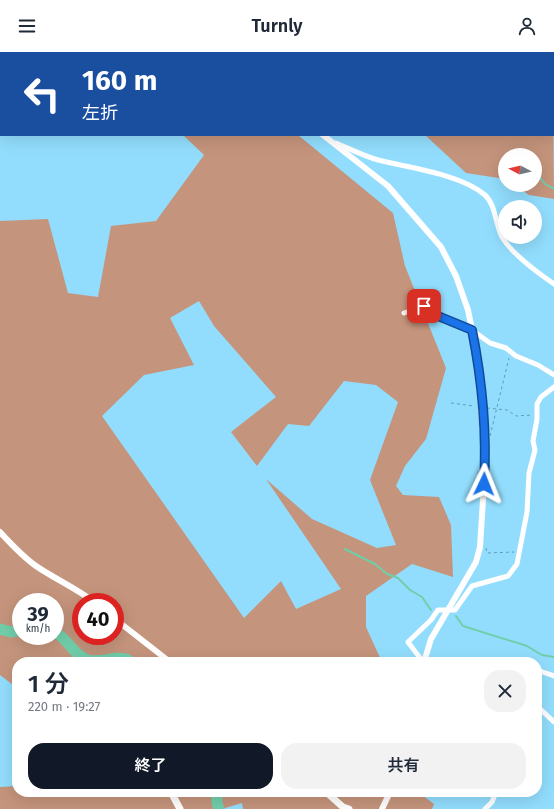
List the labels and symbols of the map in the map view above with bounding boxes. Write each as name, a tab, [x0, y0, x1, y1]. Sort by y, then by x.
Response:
north arrow	[498, 148, 542, 192]
pin	[407, 289, 441, 323]
position arrow	[463, 463, 505, 505]
speed limit sign: 40	[72, 593, 124, 645]

